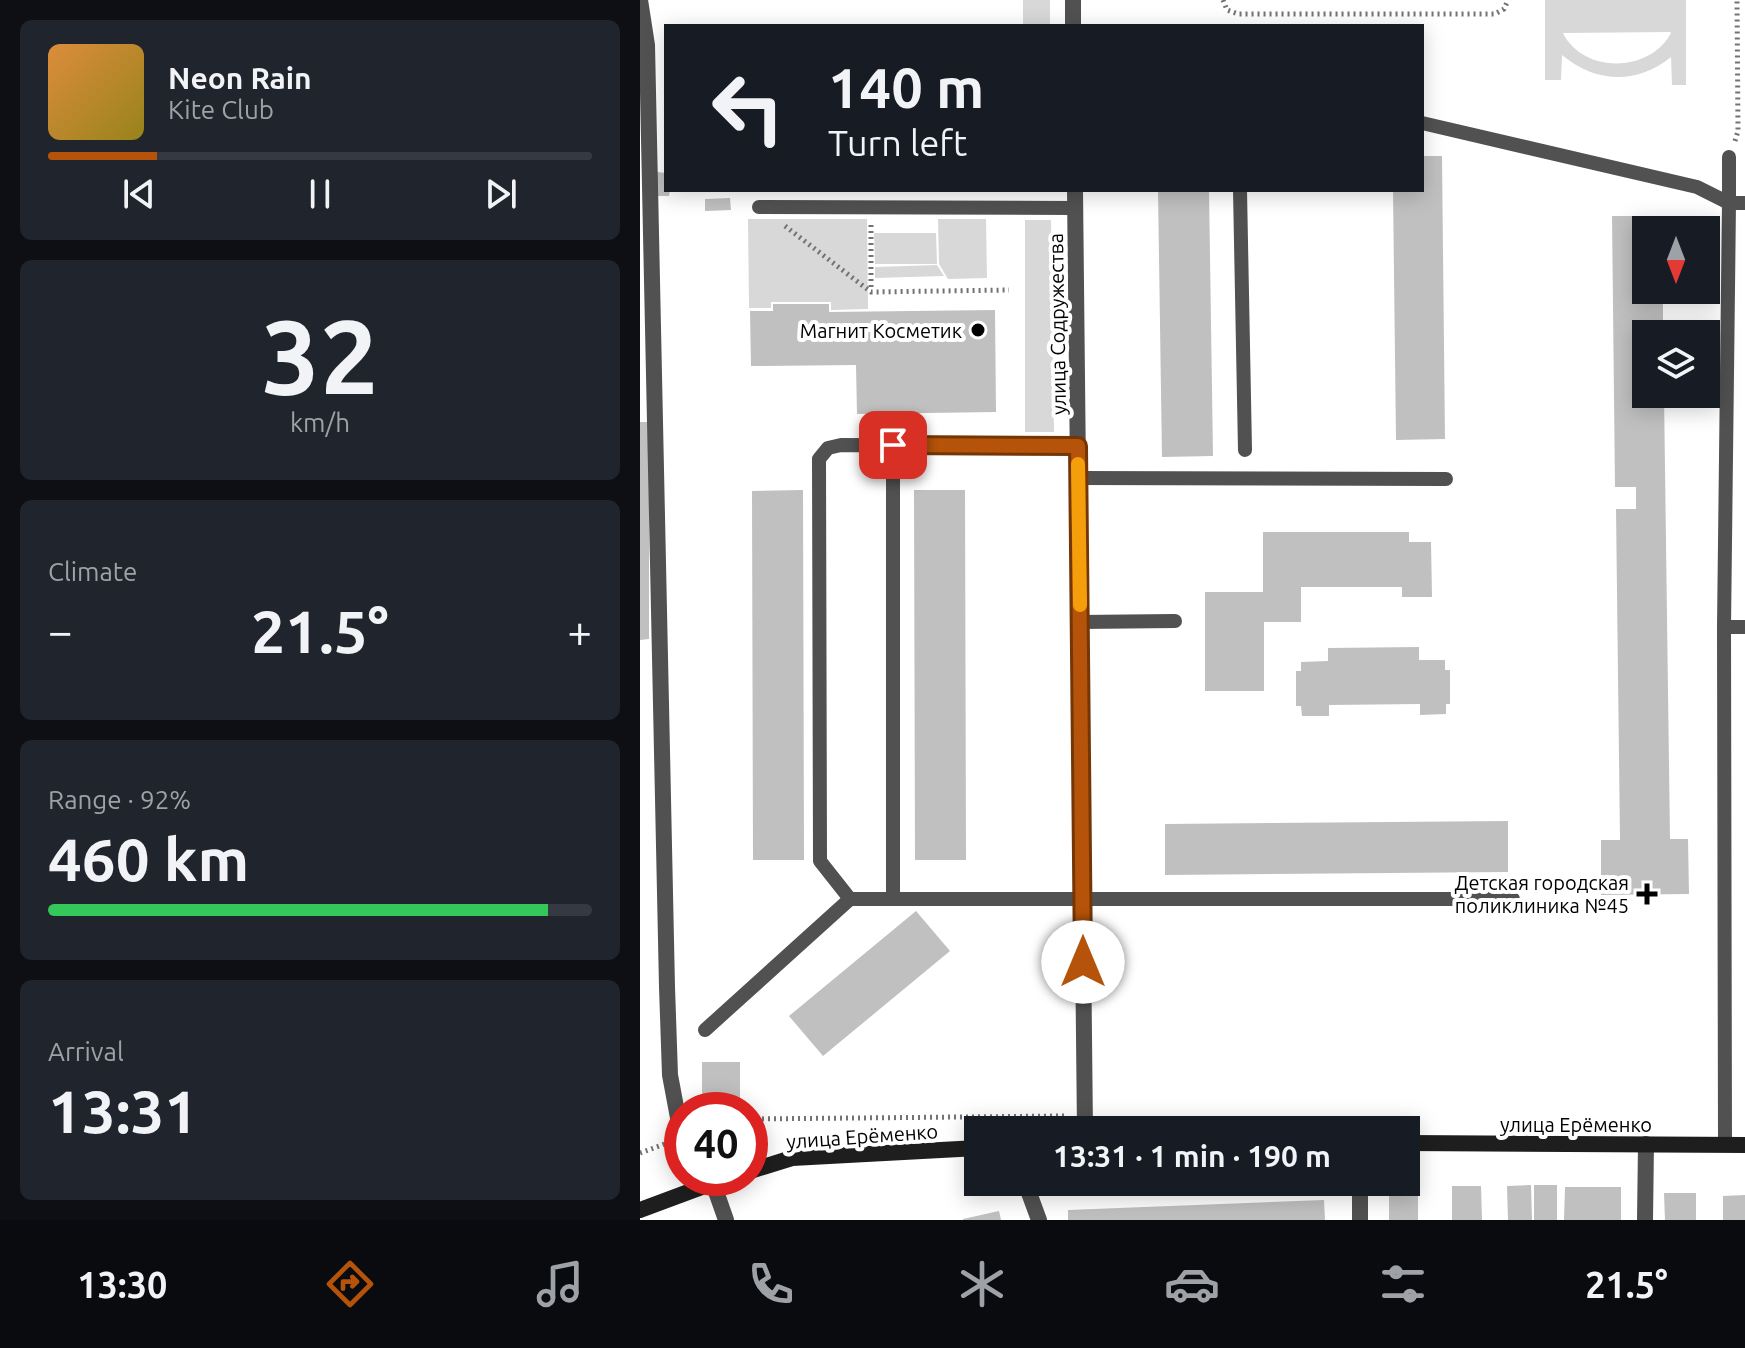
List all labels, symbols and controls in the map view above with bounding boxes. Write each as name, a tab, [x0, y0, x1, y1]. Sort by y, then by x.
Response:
icon: left	[696, 56, 800, 160]
text: 140 m	[828, 56, 984, 119]
text: Neon Rain	[168, 61, 312, 95]
text: Kite Club	[168, 95, 274, 124]
text: Turn left	[828, 122, 967, 163]
icon: previous	[117, 172, 161, 216]
icon: pause	[298, 172, 342, 216]
icon: next	[479, 172, 523, 216]
north arrow	[1632, 216, 1720, 304]
map controls	[1632, 216, 1720, 408]
street label: улица Содружества	[1044, 233, 1070, 415]
text: 32	[261, 297, 379, 414]
place label: Магнит Косметик	[800, 319, 962, 342]
button: layers	[1632, 320, 1720, 408]
marker: Магнит Косметик	[969, 321, 987, 339]
text: km/h	[290, 408, 350, 437]
pin	[859, 411, 927, 479]
icon: arrive	[871, 423, 915, 467]
text: Climate	[48, 557, 137, 586]
text: 21.5°	[251, 597, 389, 664]
text: −	[48, 606, 73, 655]
text: +	[567, 606, 592, 655]
text: Range · 92%	[48, 785, 191, 814]
text: 460 km	[48, 825, 249, 892]
place label: Детская городская поликлиника №45	[1454, 871, 1629, 917]
marker: Детская городская поликлиника №45	[1636, 883, 1658, 905]
position arrow	[1041, 920, 1125, 1004]
text: Arrival	[48, 1037, 124, 1066]
text: 13:31	[48, 1077, 198, 1144]
speed limit sign: 40	[664, 1092, 768, 1196]
street label: улица Ерёменко	[1500, 1113, 1652, 1136]
street label: улица Ерёменко	[785, 1119, 939, 1153]
text: 13:31 · 1 min · 190 m	[1053, 1139, 1331, 1173]
icon: directions	[322, 1256, 378, 1312]
icon: music	[532, 1256, 588, 1312]
icon: phone	[743, 1256, 799, 1312]
icon: climate	[954, 1256, 1010, 1312]
icon: car	[1164, 1256, 1220, 1312]
icon: filters	[1375, 1256, 1431, 1312]
text: 13:30	[77, 1264, 167, 1305]
text: 21.5°	[1585, 1264, 1668, 1305]

